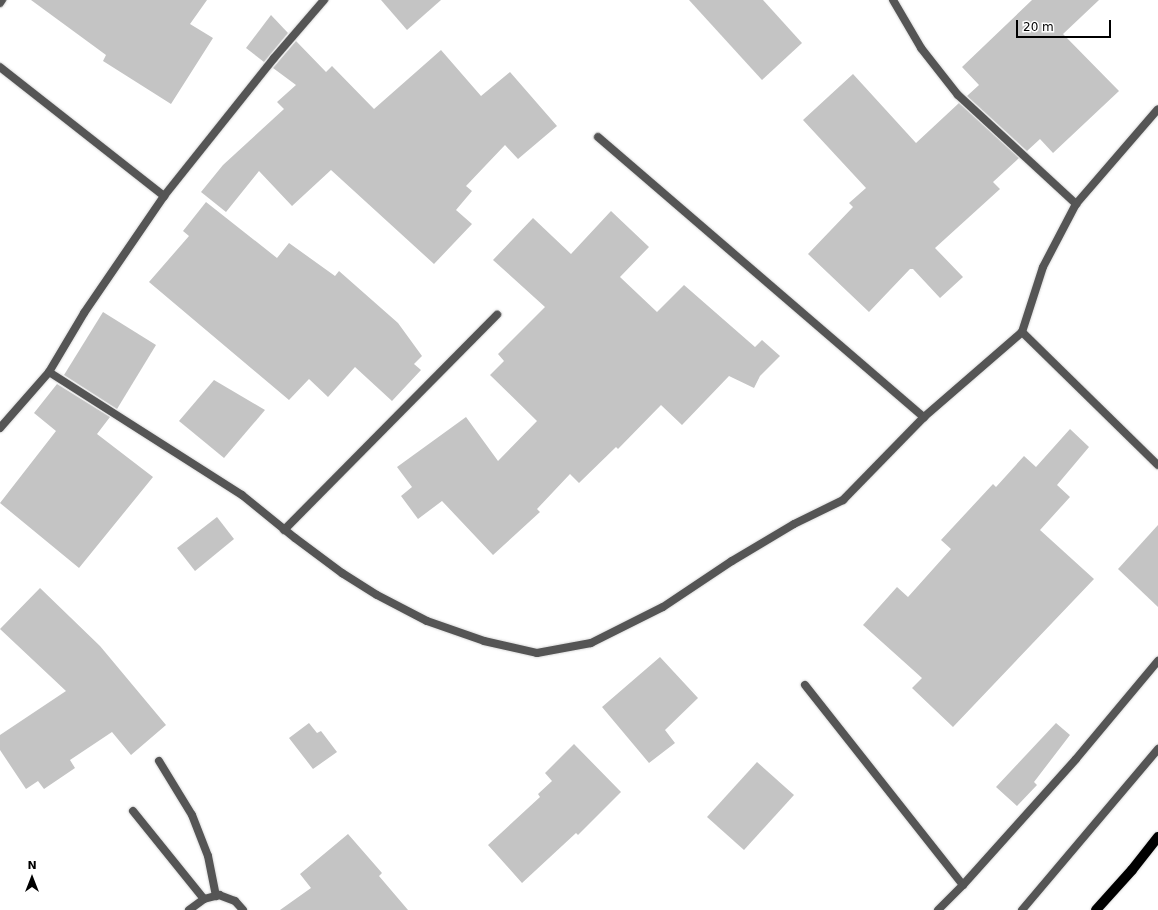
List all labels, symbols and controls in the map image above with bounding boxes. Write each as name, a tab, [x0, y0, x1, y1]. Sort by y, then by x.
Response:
scale bar	[1018, 12, 1113, 38]
text: 20 m	[1023, 20, 1054, 34]
north arrow	[12, 858, 52, 898]
text: N	[27, 859, 37, 872]

